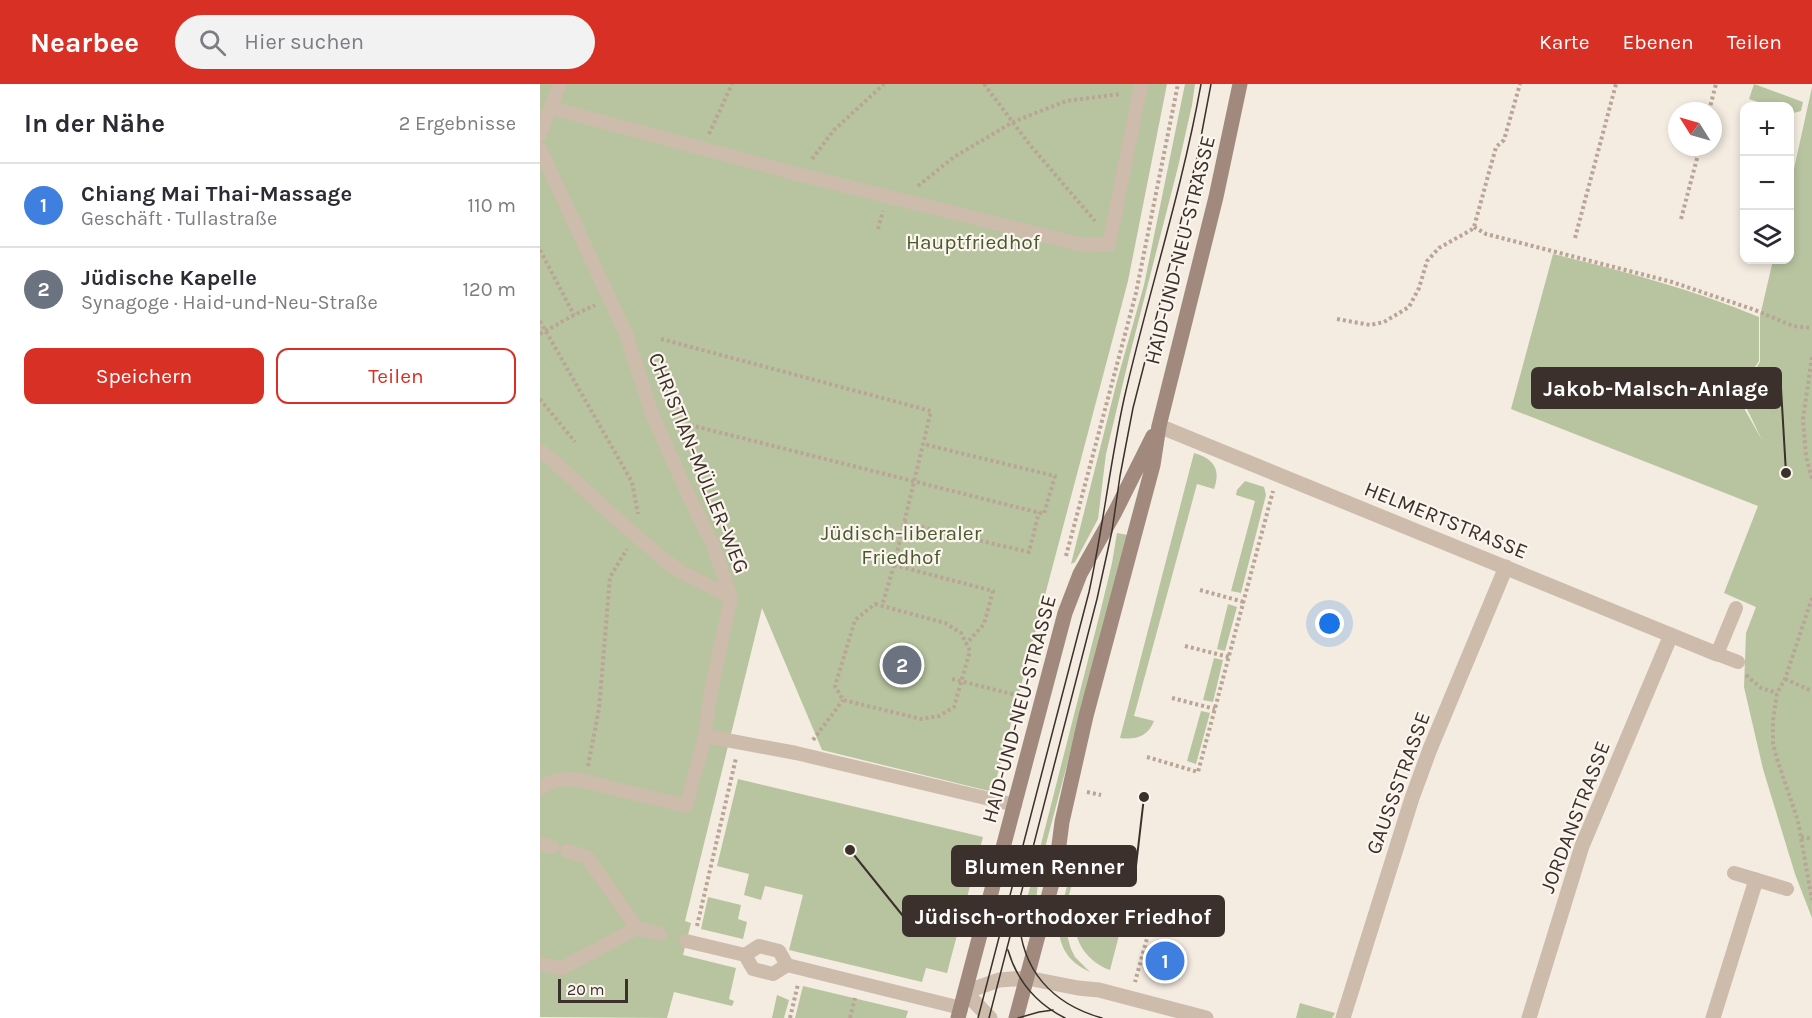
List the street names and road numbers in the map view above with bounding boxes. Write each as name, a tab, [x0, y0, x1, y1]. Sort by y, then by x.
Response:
street label: HAID-UND-NEU-STRASSE	[1140, 133, 1220, 367]
street label: CHRISTIAN-MÜLLER-WEG	[644, 349, 754, 577]
street label: HELMERTSTRASSE	[1361, 476, 1531, 564]
street label: HAID-UND-NEU-STRASSE	[977, 592, 1061, 826]
street label: GAUSSSTRASSE	[1361, 708, 1435, 858]
street label: JORDANSTRASSE	[1535, 738, 1615, 896]

